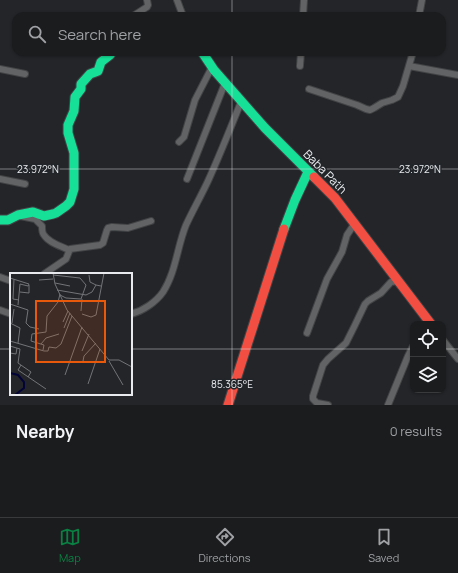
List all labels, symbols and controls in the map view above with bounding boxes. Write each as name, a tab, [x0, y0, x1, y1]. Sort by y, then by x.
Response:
search box	[12, 12, 446, 56]
icon: search	[26, 23, 48, 45]
text: Search here	[58, 24, 141, 45]
street label: Baba Path	[300, 146, 351, 197]
text: 23.972°N	[17, 162, 59, 176]
text: 23.972°N	[399, 162, 441, 176]
inset map	[10, 273, 132, 395]
map controls	[410, 321, 446, 393]
button: locate	[410, 321, 446, 357]
button: layers	[410, 357, 446, 393]
text: 85.365°E	[211, 377, 253, 391]
text: Nearby	[16, 420, 74, 443]
text: 0 results	[390, 422, 442, 440]
tab: Map	[59, 526, 81, 565]
tab: Directions	[198, 526, 251, 565]
tab: Saved	[368, 526, 399, 565]

